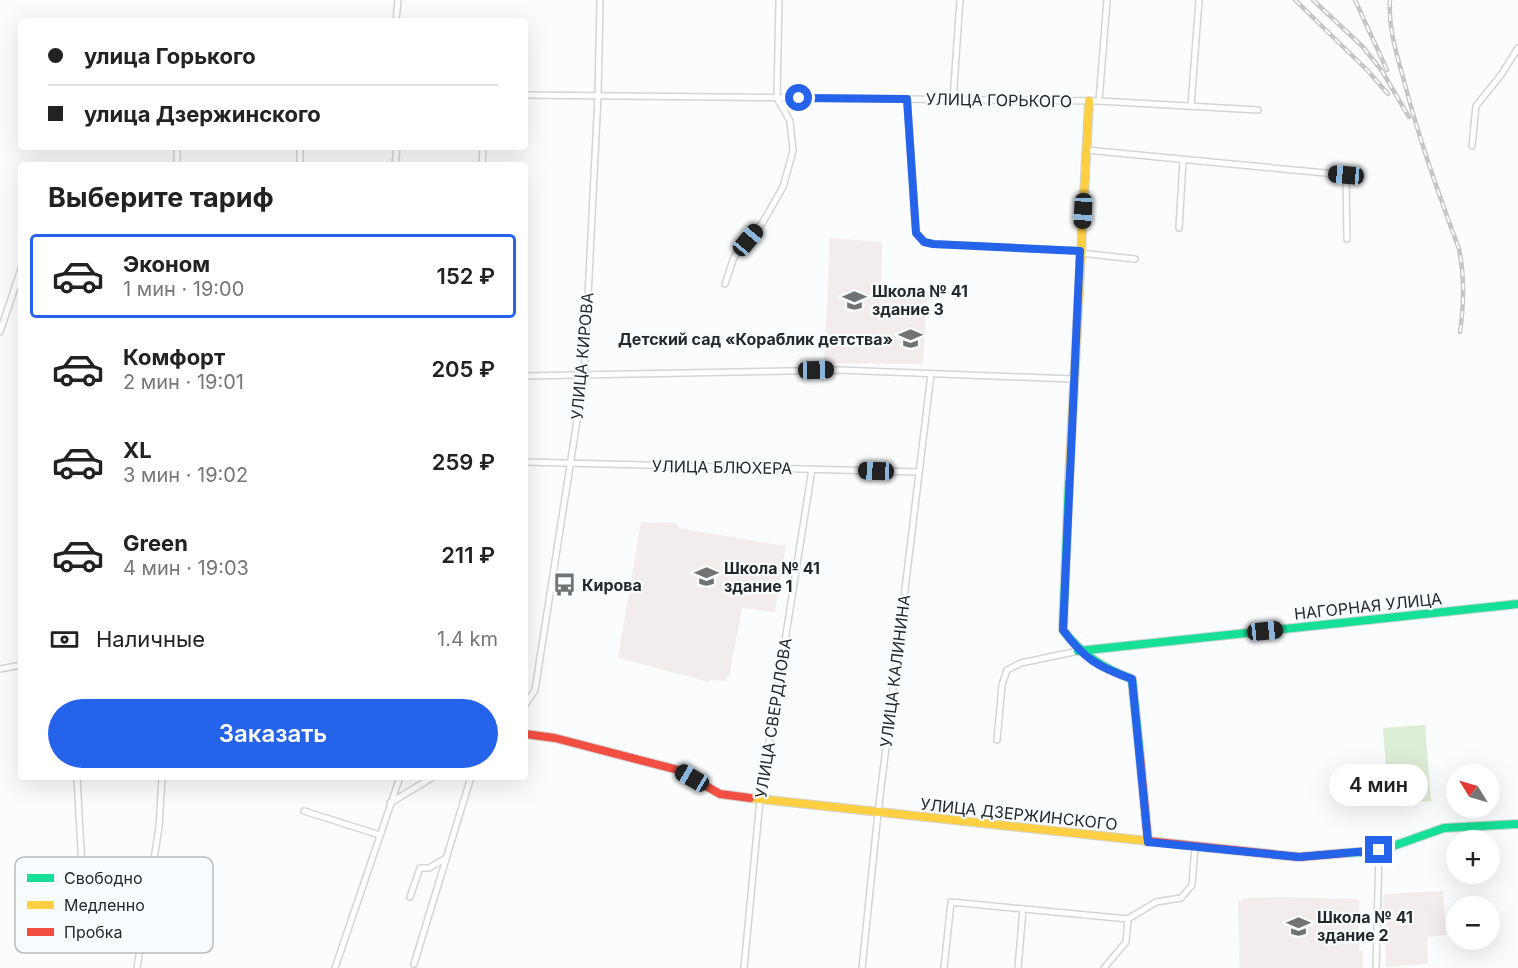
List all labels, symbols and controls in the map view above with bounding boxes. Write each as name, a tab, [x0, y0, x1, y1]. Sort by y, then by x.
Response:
text: улица Горького	[84, 43, 256, 69]
route start	[785, 84, 812, 111]
street label: УЛИЦА ГОРЬКОГО	[926, 89, 1072, 111]
text: улица Дзержинского	[84, 101, 321, 127]
car	[1327, 164, 1365, 186]
text: Выберите тариф	[48, 181, 274, 214]
car	[1073, 193, 1093, 229]
car	[730, 220, 766, 260]
icon: car	[51, 249, 105, 303]
text: Эконом	[123, 251, 210, 277]
text: 152 ₽	[437, 263, 495, 289]
text: 1 мин · 19:00	[123, 277, 244, 301]
place label: Школа № 41 здание 3	[872, 281, 968, 319]
school or university icon: Школа № 41 здание 3	[841, 287, 867, 313]
street label: УЛИЦА КИРОВА	[566, 291, 598, 421]
school or university icon: Детский сад «Кораблик детства»	[898, 326, 924, 352]
place label: Детский сад «Кораблик детства»	[618, 329, 893, 349]
icon: car	[51, 342, 105, 396]
text: Комфорт	[123, 344, 225, 370]
text: 205 ₽	[431, 356, 495, 382]
car	[798, 361, 834, 379]
text: 2 мин · 19:01	[123, 370, 244, 394]
icon: car	[51, 435, 105, 489]
text: XL	[123, 437, 152, 463]
text: 259 ₽	[432, 449, 495, 475]
street label: УЛИЦА БЛЮХЕРА	[652, 456, 792, 478]
car	[858, 461, 894, 481]
text: 3 мин · 19:02	[123, 463, 248, 487]
icon: car	[51, 528, 105, 582]
text: Green	[123, 530, 188, 556]
text: 211 ₽	[441, 542, 495, 568]
text: 4 мин · 19:03	[123, 556, 249, 580]
place label: Школа № 41 здание 1	[724, 558, 820, 596]
school or university icon: Школа № 41 здание 1	[693, 564, 719, 590]
bus stop icon: Кирова	[551, 572, 577, 598]
place label: Кирова	[582, 575, 642, 595]
street label: НАГОРНАЯ УЛИЦА	[1293, 588, 1443, 624]
street label: УЛИЦА КАЛИНИНА	[876, 593, 914, 749]
car	[1246, 620, 1284, 642]
icon: cash	[48, 623, 81, 656]
text: Наличные	[96, 626, 205, 652]
text: 1.4 km	[437, 627, 498, 651]
street label: УЛИЦА СВЕРДЛОВА	[750, 636, 796, 800]
button: Заказать	[48, 699, 498, 768]
car	[672, 761, 712, 795]
callout: 4 мин	[1330, 763, 1428, 805]
north arrow	[1446, 764, 1500, 818]
map controls	[1446, 764, 1500, 950]
text: 4 мин	[1349, 773, 1408, 797]
street label: УЛИЦА ДЗЕРЖИНСКОГО	[919, 794, 1119, 834]
button: +	[1446, 830, 1500, 884]
route end	[1365, 836, 1392, 863]
legend	[15, 857, 213, 953]
text: Свободно	[64, 868, 143, 888]
text: Медленно	[64, 895, 145, 915]
button: −	[1446, 896, 1500, 950]
place label: Школа № 41 здание 2	[1317, 907, 1413, 945]
school or university icon: Школа № 41 здание 2	[1286, 913, 1312, 939]
text: Пробка	[64, 922, 122, 942]

